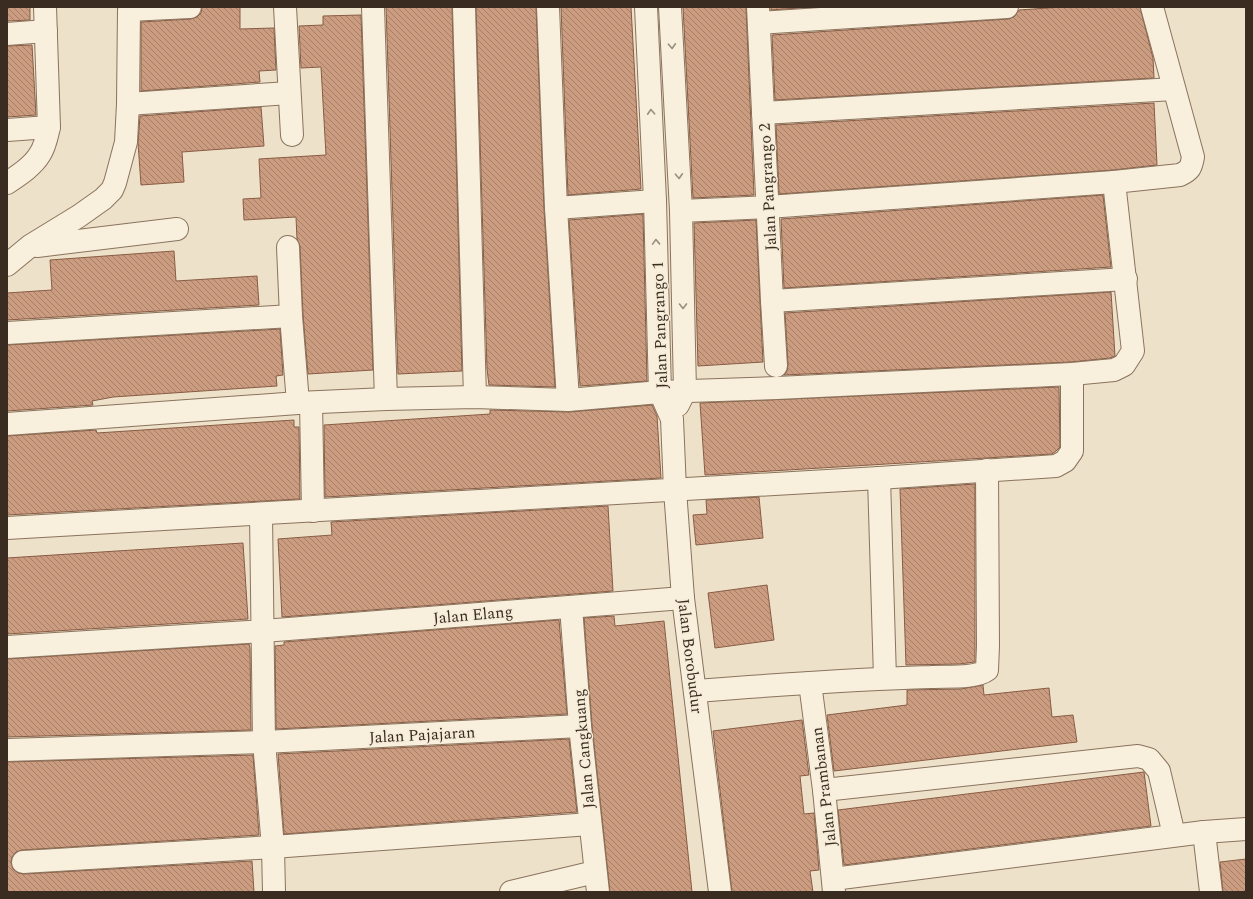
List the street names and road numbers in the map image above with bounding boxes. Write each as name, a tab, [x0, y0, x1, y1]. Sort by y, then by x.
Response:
street label: Jalan Pangrango 2	[753, 123, 783, 251]
street label: Jalan Pangrango 1	[646, 261, 674, 389]
street label: Jalan Borobudur	[671, 597, 709, 715]
street label: Jalan Elang	[432, 600, 514, 630]
street label: Jalan Cangkuang	[567, 688, 601, 810]
street label: Jalan Pajajaran	[368, 720, 476, 750]
street label: Jalan Prambanan	[805, 726, 843, 848]

